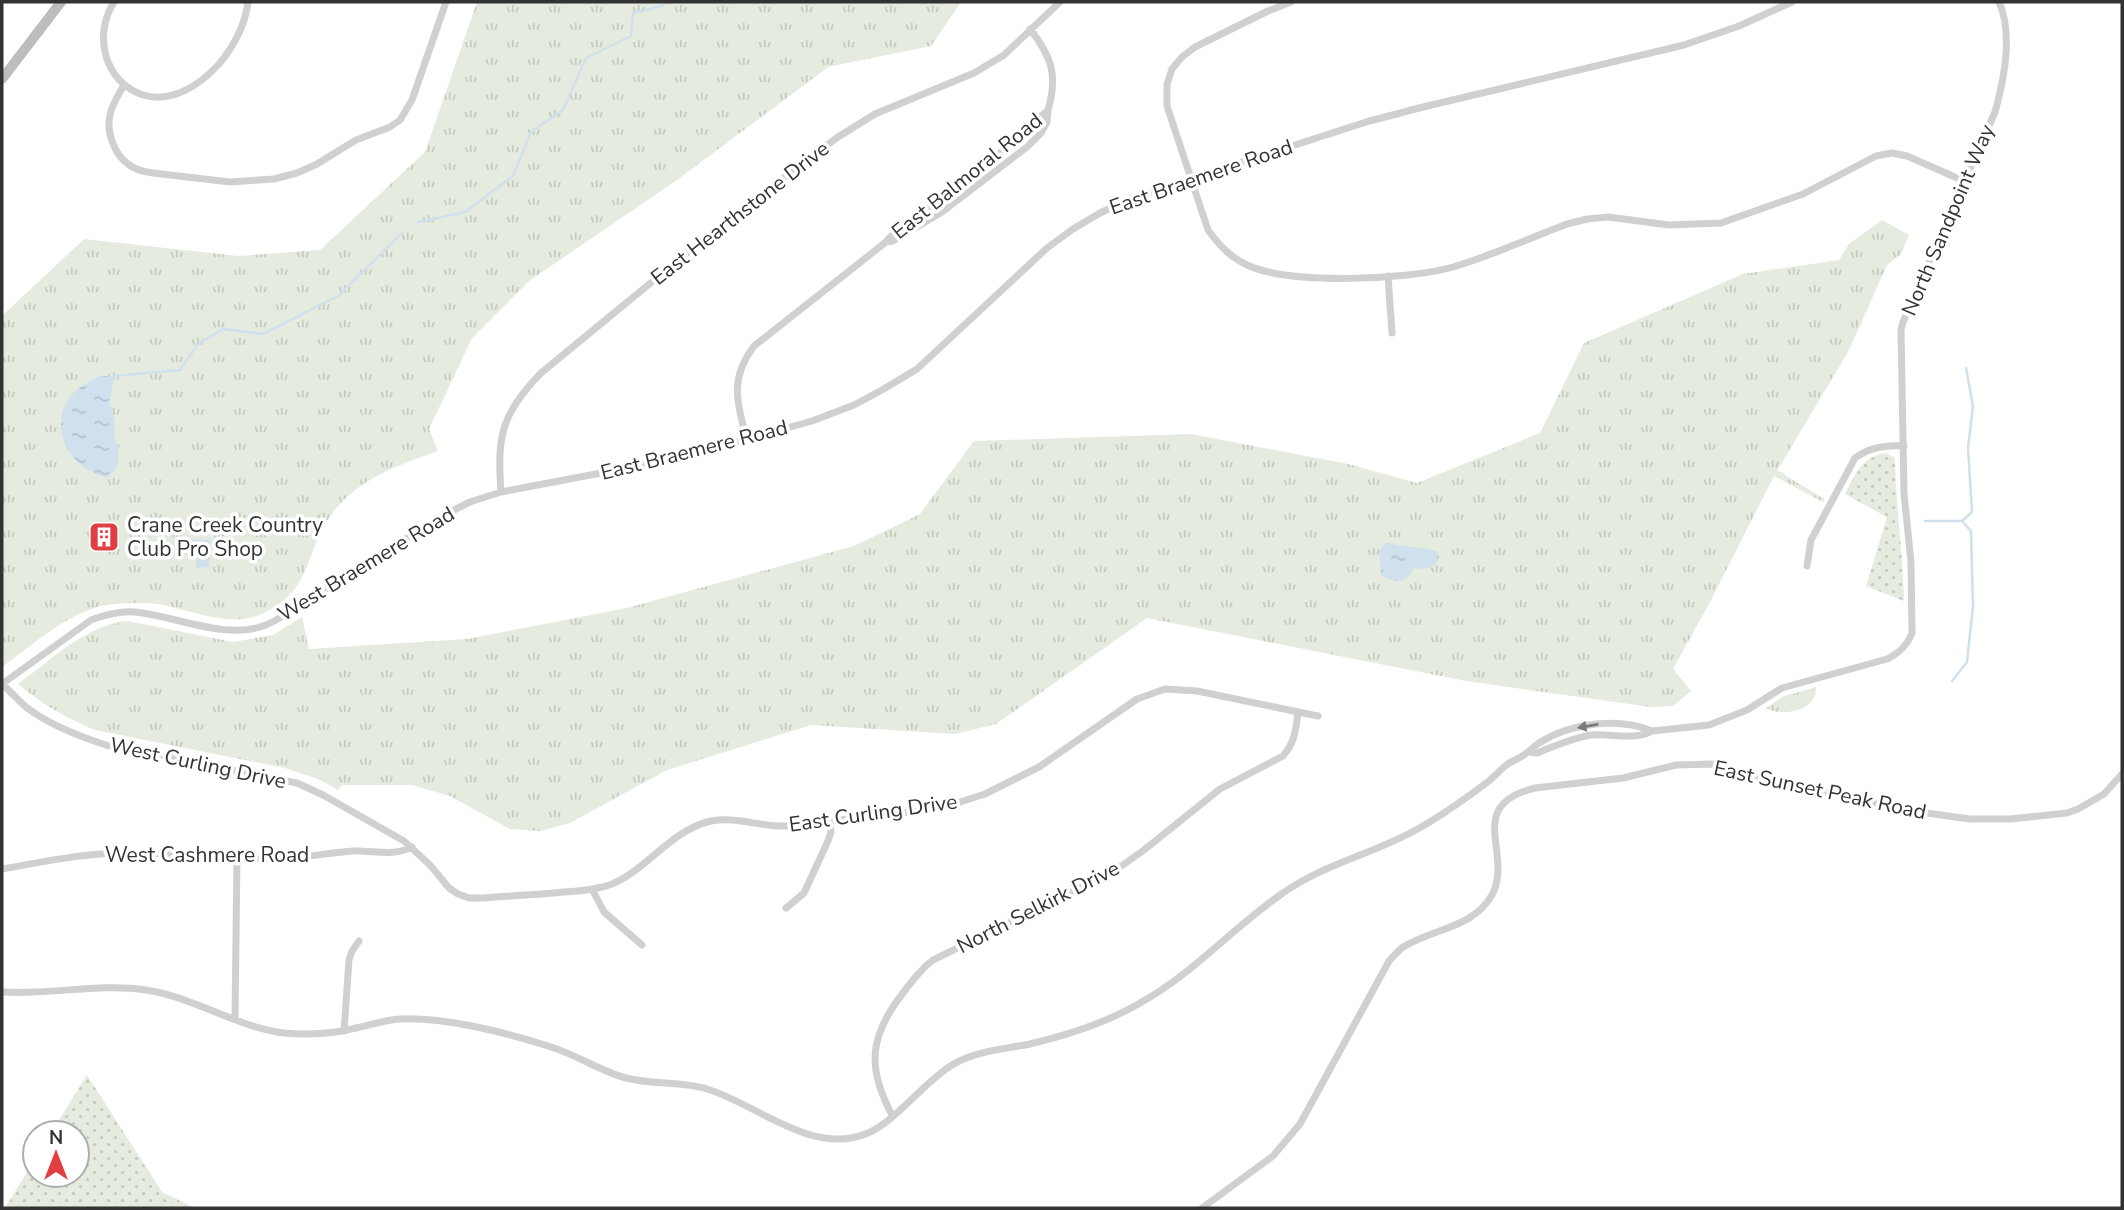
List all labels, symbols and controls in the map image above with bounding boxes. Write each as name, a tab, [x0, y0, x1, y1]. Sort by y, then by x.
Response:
street label: East Balmoral Road	[886, 107, 1048, 245]
street label: North Sandpoint Way	[1895, 120, 2001, 320]
street label: East Braemere Road	[1106, 133, 1296, 221]
street label: East Hearthstone Drive	[645, 135, 835, 291]
street label: East Braemere Road	[598, 413, 790, 487]
street label: West Braemere Road	[272, 500, 460, 628]
place label: Crane Creek Country Club Pro Shop	[127, 511, 323, 563]
building icon: Crane Creek Country Club Pro Shop	[87, 520, 121, 554]
one-way arrow	[1577, 721, 1599, 732]
street label: West Curling Drive	[107, 731, 289, 795]
street label: East Sunset Peak Road	[1711, 754, 1929, 826]
street label: East Curling Drive	[787, 787, 959, 839]
street label: West Cashmere Road	[105, 841, 309, 869]
street label: North Selkirk Drive	[952, 854, 1124, 960]
north arrow	[21, 1119, 91, 1189]
text: N	[49, 1125, 63, 1151]

